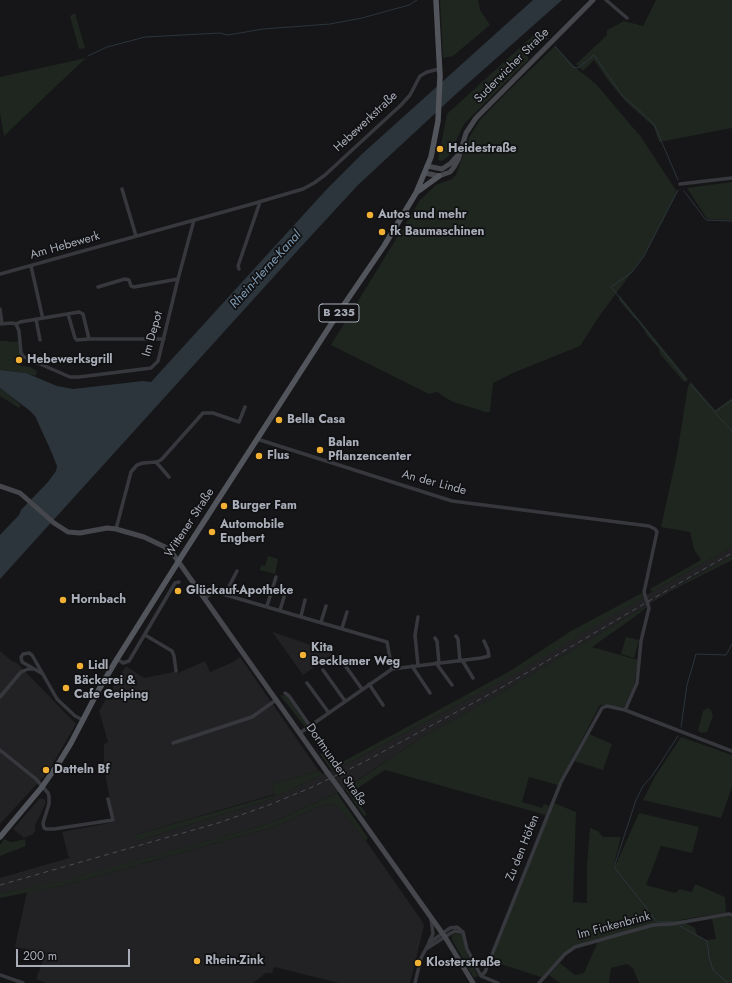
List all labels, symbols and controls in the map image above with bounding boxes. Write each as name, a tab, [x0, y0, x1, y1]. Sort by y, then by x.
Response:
street label: Suderwicher Straße	[472, 26, 552, 106]
street label: Hebewerkstraße	[331, 89, 401, 155]
place label: Heidestraße	[448, 142, 517, 156]
marker: Heidestraße	[435, 144, 445, 154]
place label: Autos und mehr	[378, 208, 467, 222]
marker: Autos und mehr	[365, 210, 375, 220]
place label: fk Baumaschinen	[390, 225, 485, 239]
marker: fk Baumaschinen	[377, 227, 387, 237]
water label: Rhein-Herne-Kanal	[227, 228, 305, 312]
street label: Am Hebewerk	[28, 229, 102, 263]
road number: B 235	[319, 304, 359, 322]
street label: Im Depot	[140, 310, 166, 358]
place label: Hebewerksgrill	[27, 353, 113, 367]
marker: Hebewerksgrill	[14, 355, 24, 365]
place label: Bella Casa	[287, 413, 345, 427]
marker: Bella Casa	[274, 415, 284, 425]
place label: Balan Pflanzencenter	[328, 436, 411, 464]
marker: Balan Pflanzencenter	[315, 445, 325, 455]
place label: Flus	[267, 449, 289, 463]
marker: Flus	[254, 451, 264, 461]
street label: An der Linde	[400, 467, 468, 499]
street label: Wittener Straße	[162, 486, 218, 560]
place label: Burger Fam	[232, 499, 297, 513]
marker: Burger Fam	[219, 501, 229, 511]
place label: Automobile Engbert	[220, 518, 284, 546]
marker: Automobile Engbert	[207, 527, 217, 537]
place label: Glückauf-Apotheke	[186, 584, 293, 598]
marker: Glückauf-Apotheke	[173, 586, 183, 596]
place label: Hornbach	[71, 593, 126, 607]
marker: Hornbach	[58, 595, 68, 605]
place label: Kita Becklemer Weg	[311, 641, 400, 669]
marker: Kita Becklemer Weg	[298, 650, 308, 660]
place label: Lidl	[88, 659, 108, 673]
marker: Lidl	[75, 661, 85, 671]
place label: Bäckerei & Cafe Geiping	[74, 674, 148, 702]
marker: Bäckerei & Cafe Geiping	[61, 683, 71, 693]
street label: Dortmunder Straße	[302, 721, 370, 809]
place label: Datteln Bf	[54, 763, 110, 777]
marker: Datteln Bf	[41, 765, 51, 775]
street label: Zu den Höfen	[503, 813, 543, 883]
street label: Im Finkenbrink	[576, 909, 652, 943]
scale bar	[18, 941, 132, 967]
text: 200 m	[23, 947, 57, 965]
place label: Rhein-Zink	[205, 954, 264, 968]
marker: Rhein-Zink	[192, 956, 202, 966]
place label: Klosterstraße	[426, 956, 501, 970]
marker: Klosterstraße	[413, 958, 423, 968]

